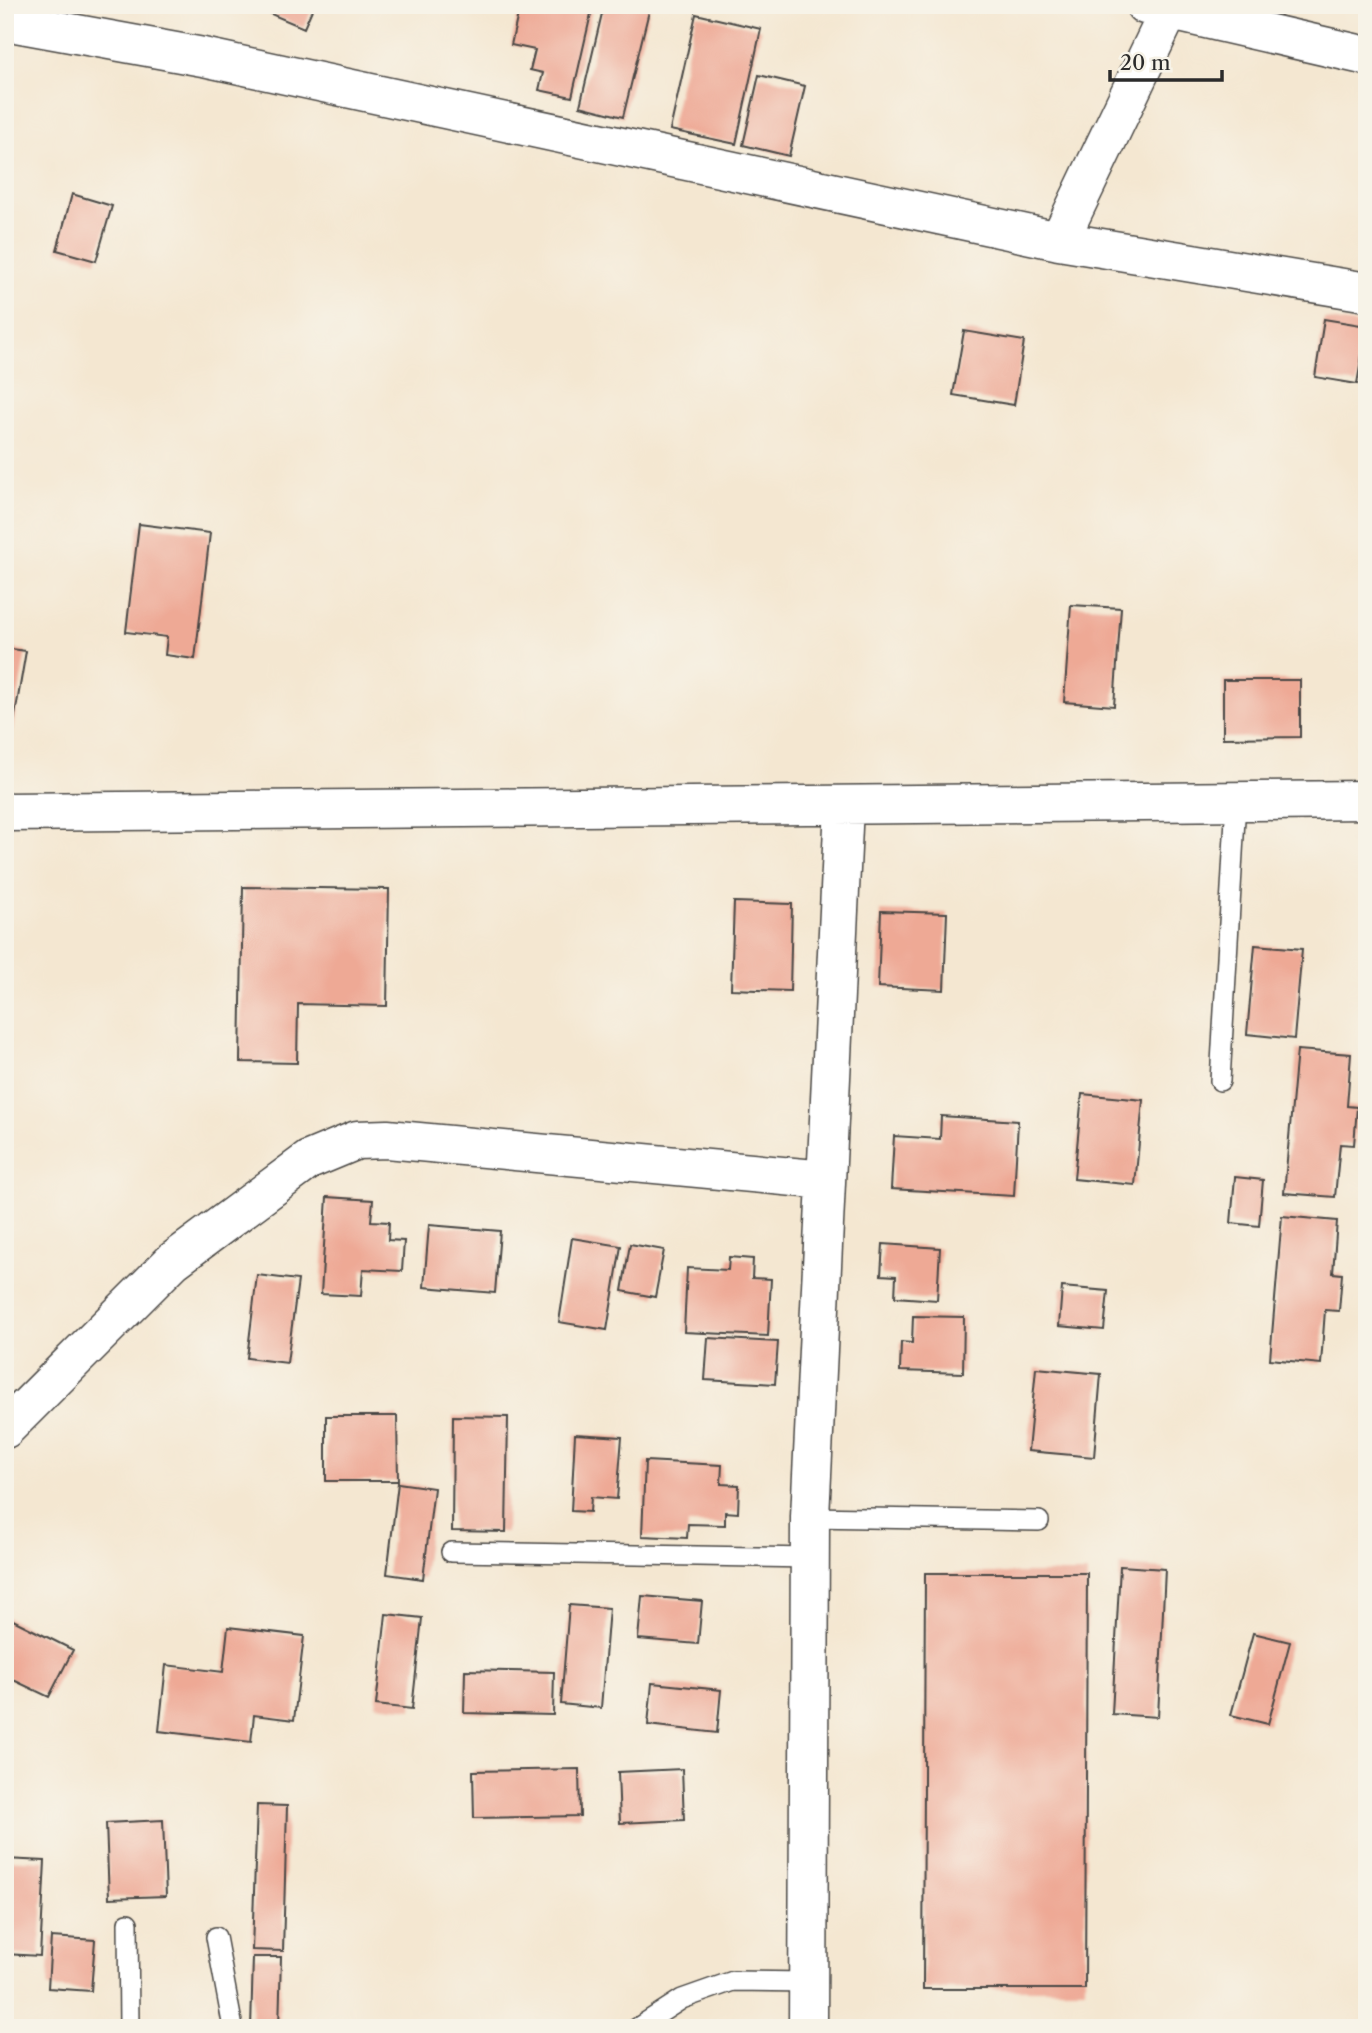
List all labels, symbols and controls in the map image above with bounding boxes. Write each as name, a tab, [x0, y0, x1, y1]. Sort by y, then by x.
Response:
scale bar	[1110, 38, 1222, 82]
text: 20 m	[1120, 50, 1171, 75]

